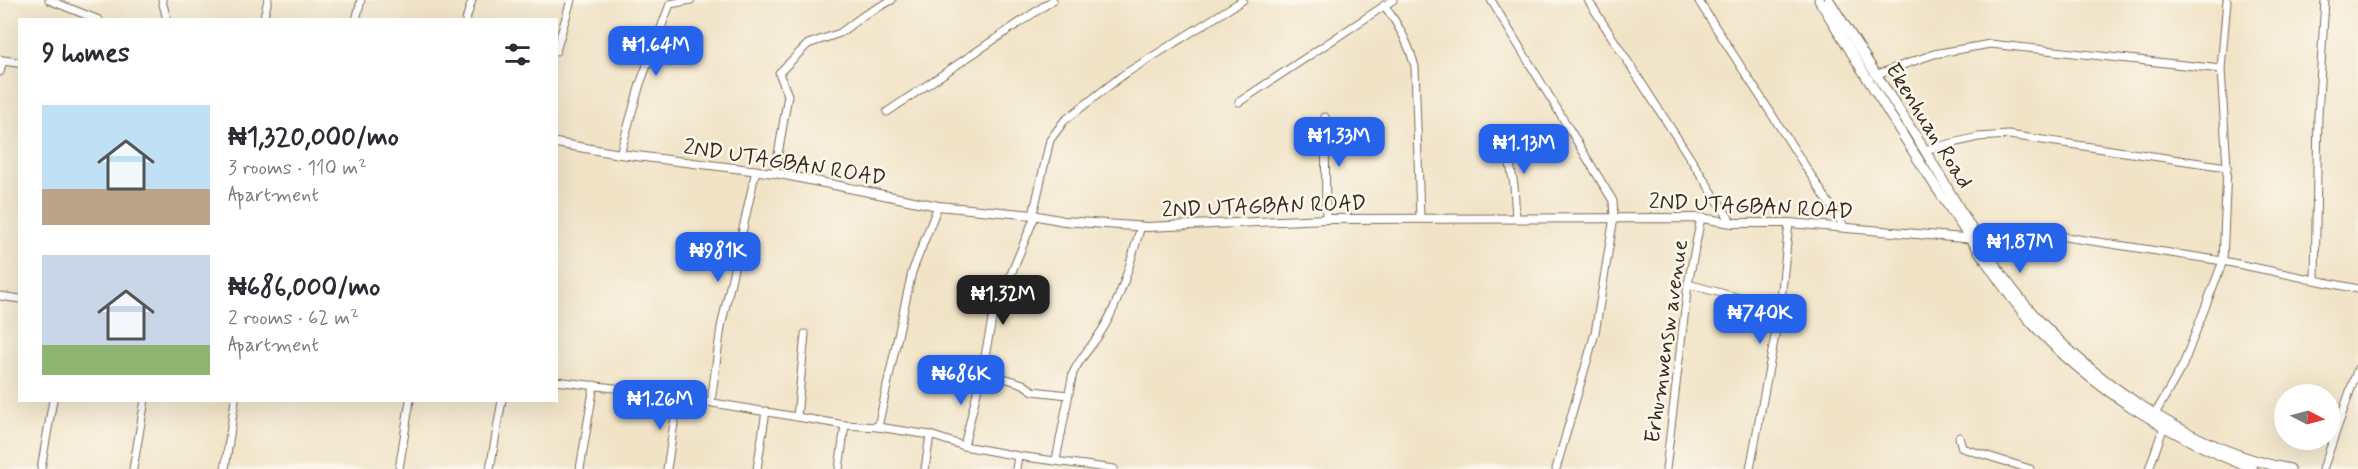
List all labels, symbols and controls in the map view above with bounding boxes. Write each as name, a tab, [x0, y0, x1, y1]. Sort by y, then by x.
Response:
pin: ₦1.64M	[607, 26, 705, 77]
text: ₦1.64M	[622, 32, 690, 59]
text: 9 homes	[42, 37, 130, 71]
icon: filters	[501, 38, 534, 71]
street label: Ekenhuan Road	[1878, 58, 1978, 194]
pin: ₦1.33M	[1290, 117, 1388, 168]
text: ₦1,320,000/mo	[228, 121, 399, 155]
text: ₦1.33M	[1308, 123, 1370, 150]
pin: ₦1.13M	[1475, 124, 1573, 175]
icon: home	[90, 129, 162, 201]
text: ₦1.13M	[1493, 130, 1555, 157]
street label: 2ND UTAGBAN ROAD	[681, 133, 888, 193]
text: 3 rooms · 110 m²	[228, 155, 367, 182]
text: Apartment	[228, 182, 319, 209]
street label: 2ND UTAGBAN ROAD	[1648, 188, 1854, 226]
street label: 2ND UTAGBAN ROAD	[1161, 189, 1367, 225]
pin: ₦1.87M	[1971, 223, 2069, 274]
text: ₦1.87M	[1987, 229, 2053, 256]
pin: ₦981K	[676, 232, 760, 283]
text: ₦981K	[689, 238, 747, 265]
street label: Erhumwensw avenue	[1639, 238, 1695, 445]
text: ₦686,000/mo	[228, 271, 380, 305]
pin: ₦1.32M	[954, 275, 1052, 326]
icon: home	[90, 279, 162, 351]
text: ₦1.32M	[971, 281, 1035, 308]
pin: ₦740K	[1718, 294, 1802, 345]
text: ₦740K	[1728, 300, 1792, 327]
text: 2 rooms · 62 m²	[228, 305, 359, 332]
text: Apartment	[228, 332, 319, 359]
pin: ₦686K	[919, 355, 1003, 406]
text: ₦686K	[931, 361, 991, 388]
pin: ₦1.26M	[611, 380, 709, 431]
north arrow	[2274, 384, 2340, 450]
map controls	[2274, 384, 2340, 450]
text: ₦1.26M	[627, 386, 693, 413]

